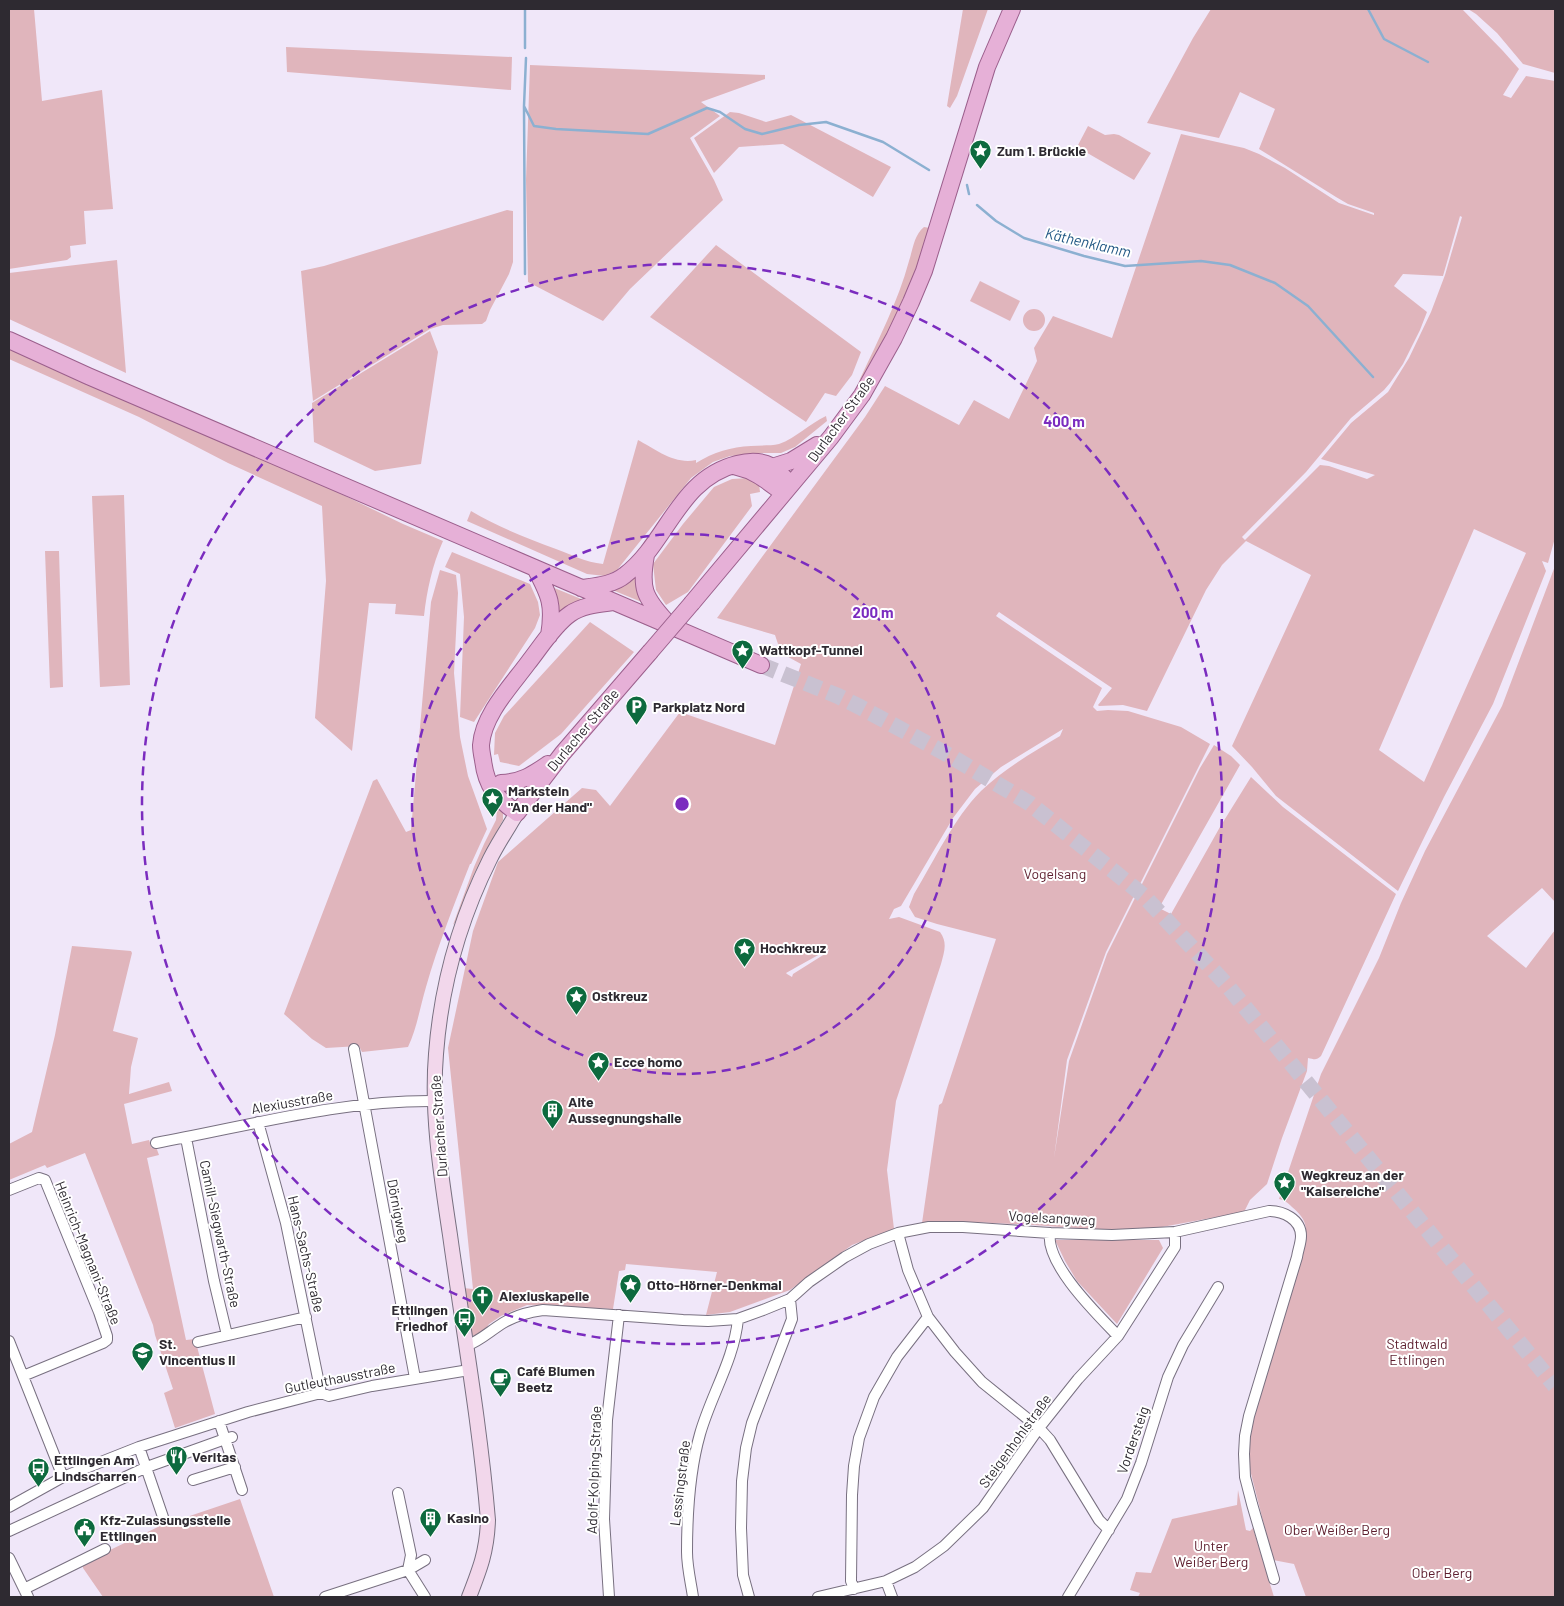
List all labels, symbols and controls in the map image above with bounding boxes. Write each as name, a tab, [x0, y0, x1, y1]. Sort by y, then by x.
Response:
place icon: Zum 1. Brückle	[969, 139, 993, 170]
place label: Zum 1. Brückle	[997, 142, 1087, 159]
water label: Käthenklamm	[1044, 223, 1133, 261]
street label: Durlacher Straße	[804, 372, 878, 465]
text: 400 m	[1043, 412, 1085, 430]
text: 200 m	[852, 603, 894, 621]
place icon: Wattkopf-Tunnel	[731, 638, 755, 669]
place label: Wattkopf-Tunnel	[759, 641, 863, 658]
street label: Durlacher Straße	[543, 685, 622, 774]
parking icon: Parkplatz Nord	[625, 695, 649, 726]
place label: Parkplatz Nord	[653, 698, 745, 715]
place label: Markstein "An der Hand"	[508, 782, 592, 815]
place icon: Markstein "An der Hand"	[480, 787, 504, 818]
centre of rings	[673, 795, 691, 813]
park label: Vogelsang	[1024, 865, 1086, 882]
place icon: Hochkreuz	[732, 936, 756, 967]
place label: Hochkreuz	[760, 939, 827, 956]
place icon: Ostkreuz	[564, 984, 588, 1015]
place label: Ostkreuz	[592, 987, 648, 1004]
place icon: Ecce homo	[586, 1050, 610, 1081]
place label: Ecce homo	[614, 1053, 683, 1070]
street label: Durlacher Straße	[426, 1074, 451, 1178]
street label: Alexiusstraße	[250, 1086, 334, 1117]
place label: Alte Aussegnungshalle	[568, 1093, 682, 1126]
building icon: Alte Aussegnungshalle	[540, 1098, 564, 1129]
street label: Camill-Siegwarth-Straße	[197, 1158, 244, 1309]
place label: Wegkreuz an der "Kaisereiche"	[1301, 1166, 1404, 1199]
place icon: Wegkreuz an der "Kaisereiche"	[1273, 1171, 1297, 1202]
street label: Dörnigweg	[384, 1178, 413, 1244]
street label: Heinrich-Magnani-Straße	[52, 1179, 125, 1327]
street label: Hans-Sachs-Straße	[285, 1194, 328, 1314]
street label: Vogelsangweg	[1008, 1207, 1096, 1228]
place icon: Otto-Hörner-Denkmal	[619, 1273, 643, 1304]
place label: Otto-Hörner-Denkmal	[647, 1276, 782, 1293]
church icon: Alexiuskapelle	[471, 1284, 495, 1315]
place label: Alexiuskapelle	[499, 1287, 590, 1304]
place label: Ettlingen Friedhof	[391, 1301, 448, 1334]
bus stop icon: Ettlingen Friedhof	[452, 1306, 476, 1337]
place label: St. Vincentius II	[159, 1335, 235, 1368]
park label: Stadtwald Ettlingen	[1386, 1335, 1448, 1368]
school or university icon: St. Vincentius II	[131, 1340, 155, 1371]
street label: Gutleuthausstraße	[283, 1358, 397, 1397]
place label: Café Blumen Beetz	[517, 1362, 595, 1395]
cafe icon: Café Blumen Beetz	[489, 1367, 513, 1398]
street label: Steigenhohlstraße	[975, 1391, 1054, 1491]
street label: Vordersteig	[1113, 1404, 1152, 1476]
street label: Adolf-Kolping-Straße	[583, 1405, 604, 1534]
street label: Lessingstraße	[666, 1439, 693, 1527]
restaurant icon: Veritas	[164, 1445, 188, 1476]
place label: Veritas	[192, 1448, 236, 1465]
place label: Ettlingen Am Lindscharren	[54, 1451, 137, 1484]
bus stop icon: Ettlingen Am Lindscharren	[26, 1456, 50, 1487]
building icon: Kasino	[419, 1506, 443, 1537]
place label: Kasino	[447, 1509, 489, 1526]
place label: Kfz-Zulassungsstelle Ettlingen	[100, 1511, 231, 1544]
public building icon: Kfz-Zulassungsstelle Ettlingen	[72, 1516, 96, 1547]
park label: Ober Weißer Berg	[1284, 1521, 1390, 1538]
park label: Unter Weißer Berg	[1174, 1537, 1248, 1570]
park label: Ober Berg	[1412, 1564, 1472, 1581]

